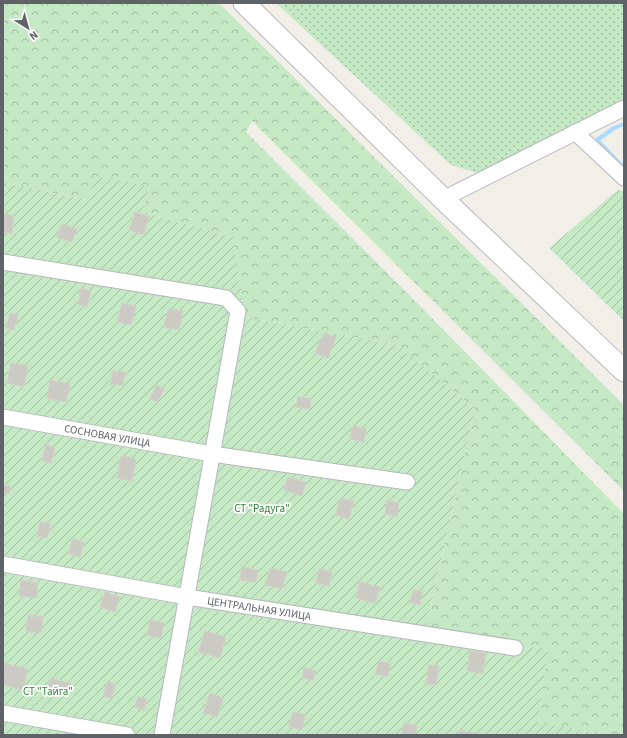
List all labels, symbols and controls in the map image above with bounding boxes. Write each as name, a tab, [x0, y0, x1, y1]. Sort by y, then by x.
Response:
north arrow	[8, 8, 48, 48]
text: N	[26, 27, 41, 44]
street label: СОСНОВАЯ УЛИЦА	[63, 421, 152, 451]
park label: СТ "Радуга"	[234, 501, 290, 516]
street label: ЦЕНТРАЛЬНАЯ УЛИЦА	[206, 593, 312, 624]
park label: СТ "Тайга"	[23, 684, 73, 699]

